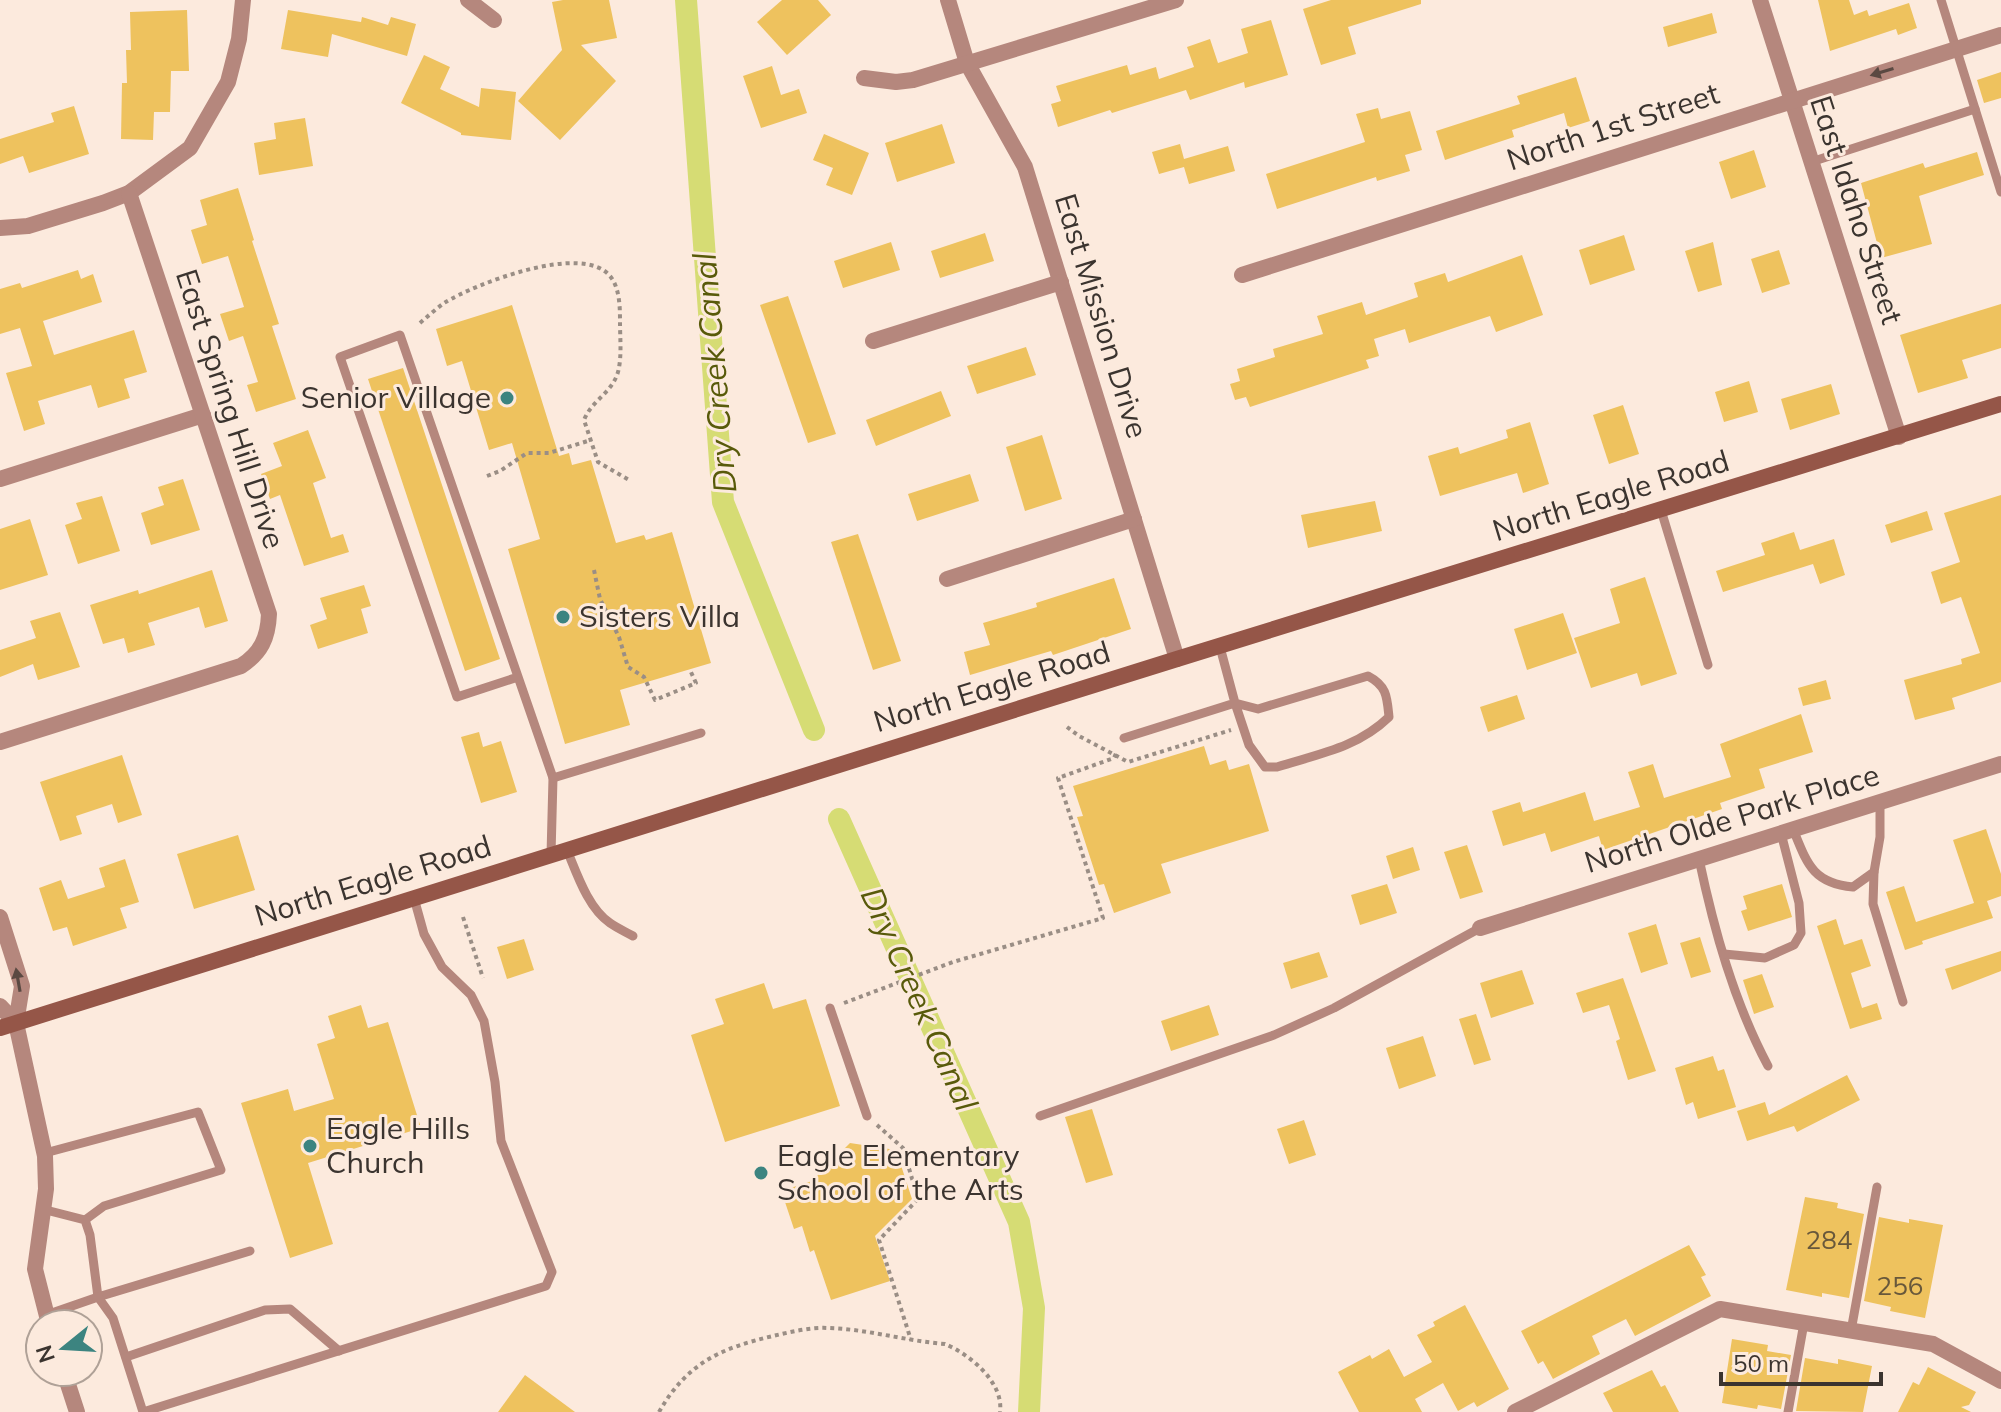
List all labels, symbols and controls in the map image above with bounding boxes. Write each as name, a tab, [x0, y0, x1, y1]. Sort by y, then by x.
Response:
one-way arrow	[1869, 66, 1893, 79]
street label: North 1st Street	[1502, 74, 1724, 178]
street label: East Idaho Street	[1802, 91, 1912, 329]
street label: East Mission Drive	[1047, 189, 1157, 442]
water label: Dry Creek Canal	[684, 251, 744, 495]
street label: East Spring Hill Drive	[168, 264, 294, 553]
place label: Senior Village	[301, 378, 491, 416]
marker: Senior Village	[498, 389, 516, 407]
street label: North Eagle Road	[1488, 441, 1734, 549]
place label: Sisters Villa	[579, 597, 740, 635]
marker: Sisters Villa	[554, 608, 572, 626]
street label: North Eagle Road	[869, 632, 1115, 740]
street label: North Olde Park Place	[1580, 755, 1884, 881]
street label: North Eagle Road	[250, 826, 496, 934]
water label: Dry Creek Canal	[853, 880, 987, 1117]
one-way arrow	[12, 968, 24, 993]
place label: Eagle Hills Church	[326, 1109, 470, 1181]
place label: Eagle Elementary School of the Arts	[777, 1136, 1024, 1208]
marker: Eagle Hills Church	[301, 1137, 319, 1155]
marker: Eagle Elementary School of the Arts	[752, 1164, 770, 1182]
house number: 284	[1806, 1223, 1852, 1256]
house number: 256	[1877, 1269, 1923, 1302]
north arrow	[24, 1308, 104, 1388]
scale bar	[1721, 1336, 1881, 1386]
text: N	[29, 1342, 61, 1366]
text: 50 m	[1733, 1348, 1789, 1378]

